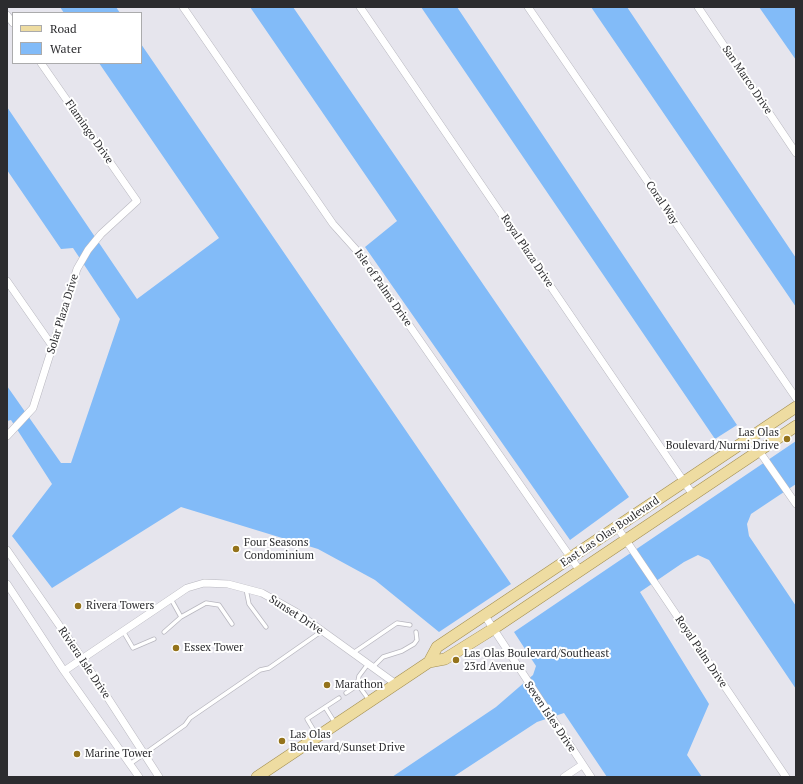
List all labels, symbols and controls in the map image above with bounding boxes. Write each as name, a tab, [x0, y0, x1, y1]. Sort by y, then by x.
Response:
legend	[12, 12, 142, 64]
text: Road	[50, 21, 77, 36]
text: Water	[50, 41, 82, 56]
street label: San Marco Drive	[719, 43, 775, 117]
street label: Flamingo Drive	[62, 98, 116, 166]
street label: Coral Way	[643, 179, 681, 227]
street label: Royal Plaza Drive	[498, 212, 556, 290]
street label: Isle of Palms Drive	[351, 247, 415, 329]
street label: Solar Plaza Drive	[45, 272, 81, 356]
place label: Las Olas Boulevard/Nurmi Drive	[666, 426, 779, 452]
marker: Las Olas Boulevard/Nurmi Drive	[782, 434, 792, 444]
street label: East Las Olas Boulevard	[558, 494, 662, 570]
place label: Four Seasons Condominium	[244, 536, 314, 562]
marker: Four Seasons Condominium	[231, 544, 241, 554]
street label: Sunset Drive	[266, 593, 326, 637]
place label: Rivera Towers	[86, 599, 154, 613]
marker: Rivera Towers	[73, 601, 83, 611]
street label: Royal Palm Drive	[672, 614, 730, 690]
street label: Riviera Isle Drive	[55, 625, 113, 701]
place label: Essex Tower	[184, 641, 243, 655]
marker: Essex Tower	[171, 643, 181, 653]
place label: Las Olas Boulevard/Southeast 23rd Avenue	[464, 647, 609, 673]
marker: Las Olas Boulevard/Southeast 23rd Avenue	[451, 655, 461, 665]
place label: Marathon	[335, 678, 383, 692]
street label: Seven Isles Drive	[521, 679, 579, 755]
marker: Marathon	[322, 680, 332, 690]
place label: Las Olas Boulevard/Sunset Drive	[290, 728, 405, 754]
marker: Las Olas Boulevard/Sunset Drive	[277, 736, 287, 746]
place label: Marine Tower	[85, 747, 152, 761]
marker: Marine Tower	[72, 749, 82, 759]

